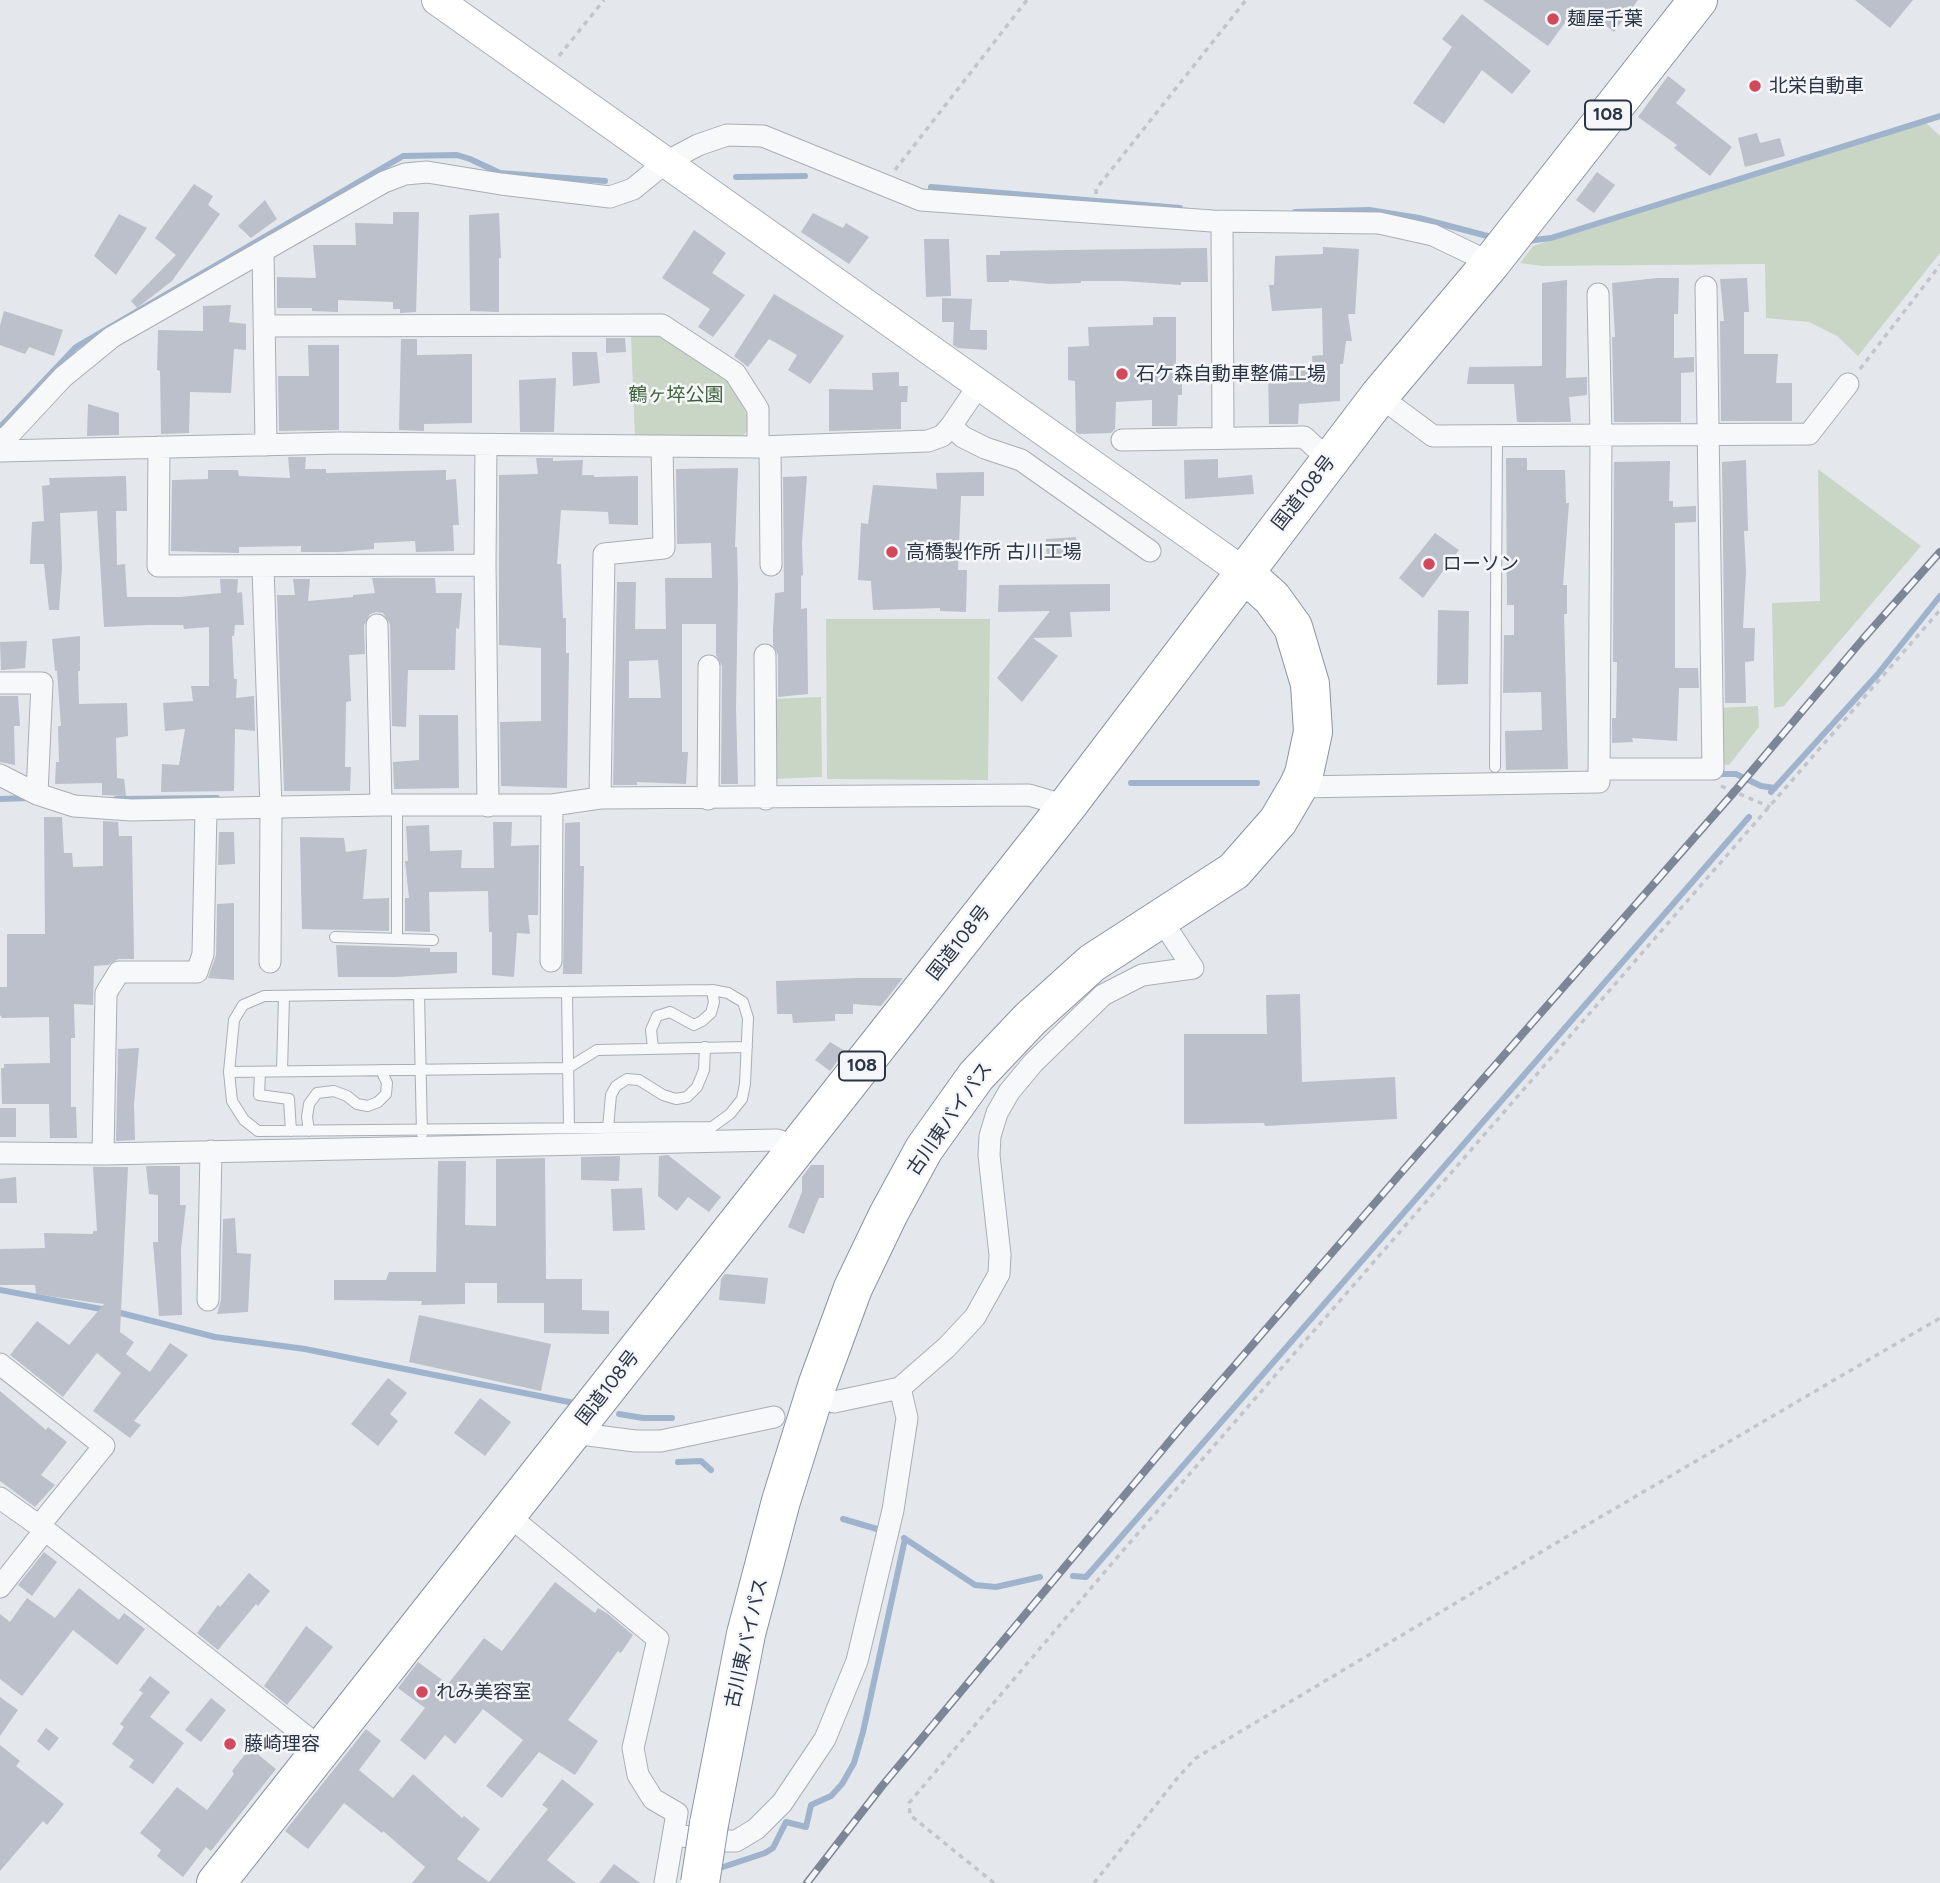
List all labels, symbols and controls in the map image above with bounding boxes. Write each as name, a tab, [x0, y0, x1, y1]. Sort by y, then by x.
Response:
place label: 麺屋千葉	[1567, 8, 1643, 30]
marker: 麺屋千葉	[1545, 11, 1561, 27]
place label: 北栄自動車	[1769, 75, 1864, 97]
marker: 北栄自動車	[1747, 78, 1763, 94]
road number: 108	[1585, 100, 1631, 130]
place label: 石ケ森自動車整備工場	[1136, 363, 1326, 385]
marker: 石ケ森自動車整備工場	[1114, 366, 1130, 382]
park label: 鶴ヶ埣公園	[629, 384, 723, 406]
street label: 国道108号	[1268, 451, 1340, 535]
place label: 高橋製作所 古川工場	[906, 541, 1082, 563]
marker: 高橋製作所 古川工場	[884, 544, 900, 560]
place label: ローソン	[1443, 553, 1519, 575]
marker: ローソン	[1421, 556, 1437, 572]
street label: 国道108号	[923, 901, 995, 985]
road number: 108	[839, 1051, 885, 1080]
street label: 古川東バイパス	[903, 1058, 997, 1180]
street label: 国道108号	[572, 1346, 644, 1430]
street label: 古川東バイパス	[721, 1576, 773, 1710]
place label: れみ美容室	[436, 1681, 531, 1703]
marker: れみ美容室	[414, 1684, 430, 1700]
place label: 藤崎理容	[244, 1733, 320, 1755]
marker: 藤崎理容	[222, 1736, 238, 1752]

